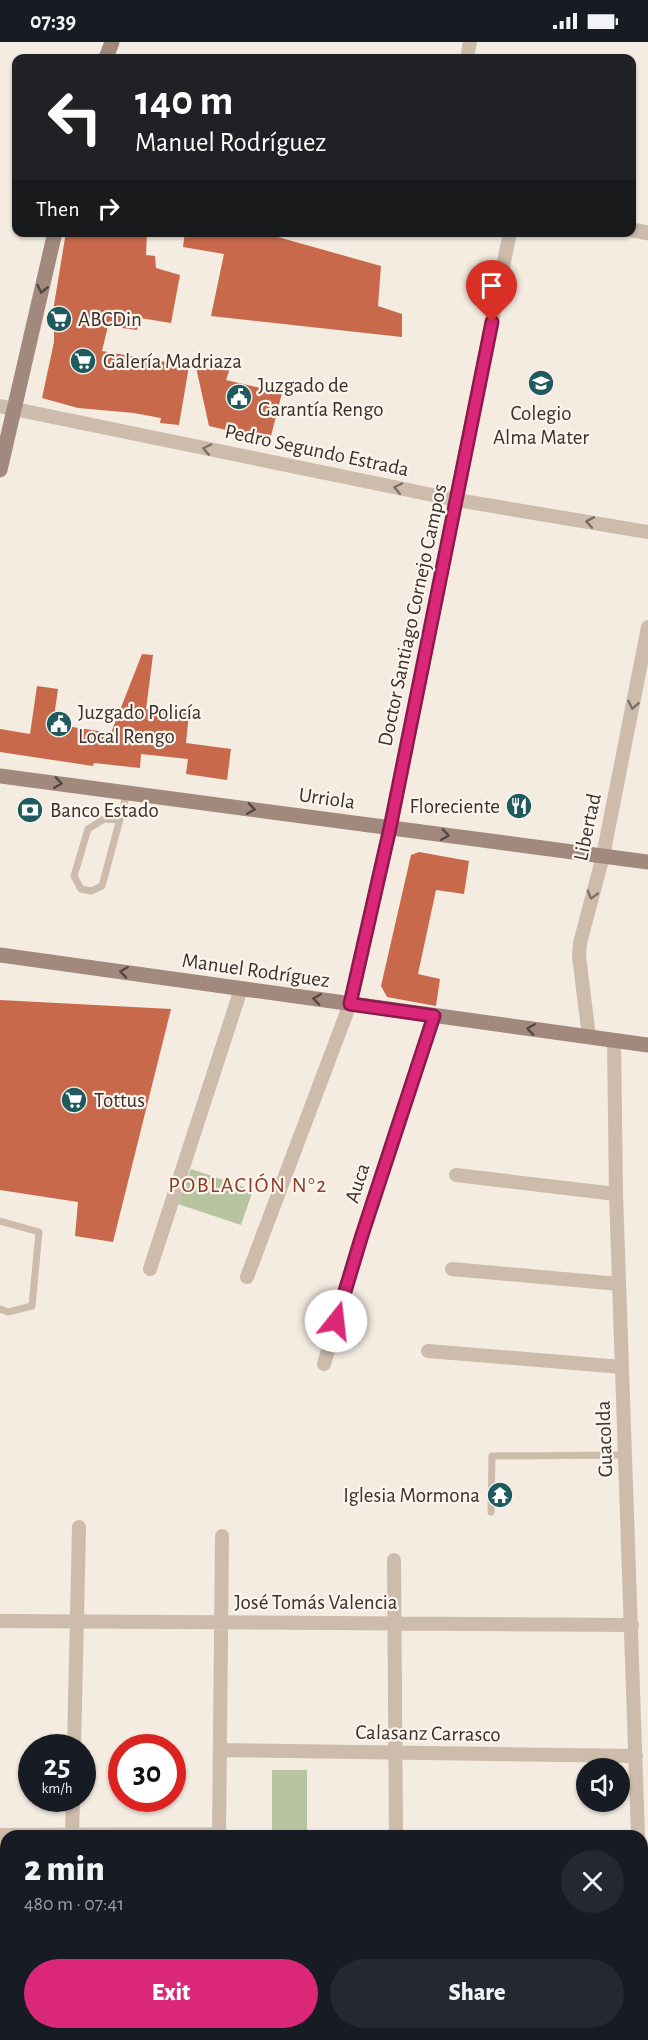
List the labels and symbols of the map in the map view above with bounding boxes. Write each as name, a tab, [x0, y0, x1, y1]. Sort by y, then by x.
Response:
pin	[466, 260, 517, 322]
one-way arrow	[36, 284, 49, 294]
supermarket icon: ABCDin	[44, 304, 74, 334]
place label: ABCDin	[78, 309, 142, 330]
supermarket icon: Galería Madriaza	[68, 346, 98, 376]
place label: Galería Madriaza	[103, 351, 242, 372]
school or university icon: Colegio Alma Mater	[526, 368, 556, 398]
place label: Juzgado de Garantía Rengo	[258, 375, 384, 420]
public building icon: Juzgado de Garantía Rengo	[224, 382, 254, 412]
place label: Colegio Alma Mater	[493, 403, 589, 448]
street label: Pedro Segundo Estrada	[223, 421, 411, 480]
one-way arrow	[203, 443, 213, 456]
street label: Doctor Santiago Cornejo Campos	[374, 482, 451, 748]
one-way arrow	[394, 482, 404, 495]
one-way arrow	[586, 516, 596, 529]
one-way arrow	[627, 699, 640, 709]
place label: Juzgado Policía Local Rengo	[78, 702, 202, 747]
public building icon: Juzgado Policía Local Rengo	[44, 709, 74, 739]
one-way arrow	[53, 777, 63, 789]
street label: Urriola	[297, 784, 357, 813]
restaurant icon: Floreciente	[504, 791, 534, 821]
street label: Libertad	[570, 791, 605, 863]
bank icon: Banco Estado	[15, 795, 45, 825]
place label: Floreciente	[409, 796, 500, 817]
place label: Banco Estado	[50, 800, 159, 821]
one-way arrow	[247, 802, 256, 815]
one-way arrow	[440, 828, 449, 840]
one-way arrow	[587, 889, 599, 900]
street label: Manuel Rodríguez	[181, 950, 331, 991]
one-way arrow	[119, 967, 128, 979]
one-way arrow	[312, 994, 321, 1006]
one-way arrow	[526, 1024, 535, 1036]
supermarket icon: Tottus	[59, 1085, 89, 1115]
place label: Tottus	[94, 1090, 145, 1111]
street label: Auca	[341, 1161, 374, 1205]
district label: POBLACIÓN N°2	[168, 1173, 328, 1196]
position arrow	[304, 1289, 368, 1353]
street label: Guacolda	[593, 1400, 616, 1478]
temple icon: Iglesia Mormona	[485, 1480, 515, 1510]
place label: Iglesia Mormona	[343, 1485, 480, 1506]
street label: José Tomás Valencia	[234, 1592, 398, 1613]
street label: Calasanz Carrasco	[355, 1722, 501, 1745]
speed limit sign: 30	[108, 1734, 186, 1812]

